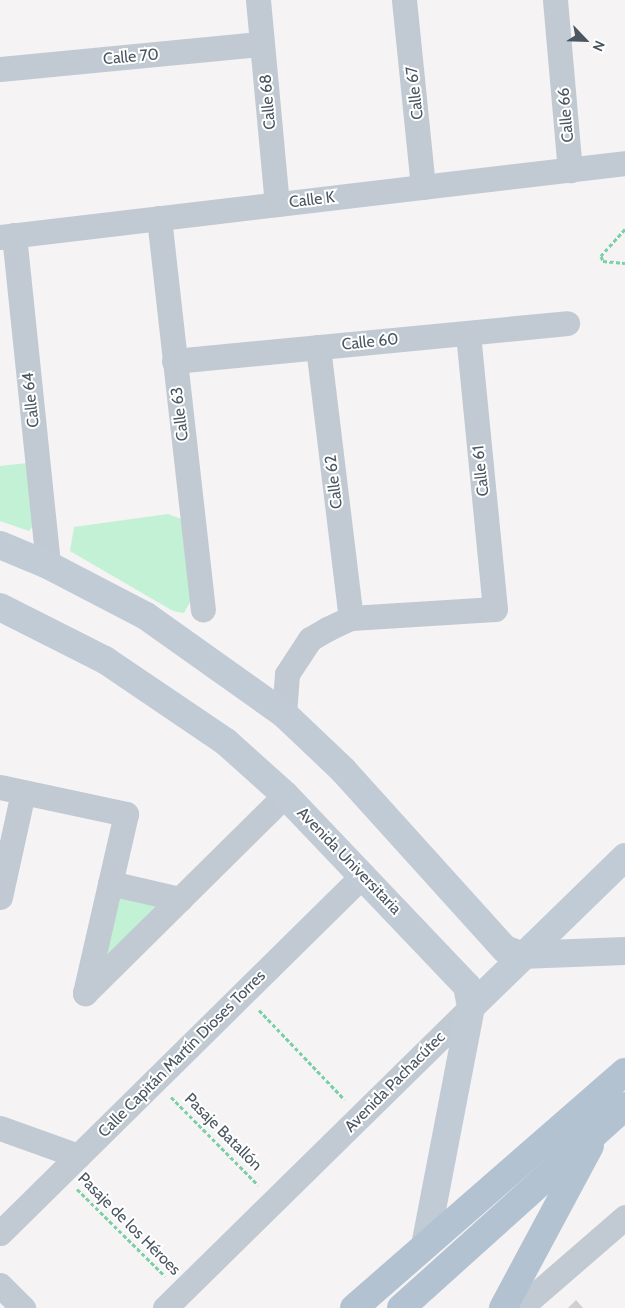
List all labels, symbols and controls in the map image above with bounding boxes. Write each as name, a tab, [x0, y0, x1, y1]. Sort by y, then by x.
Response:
north arrow	[560, 15, 610, 65]
text: N	[588, 38, 609, 54]
street label: Calle 70	[102, 45, 160, 69]
street label: Calle 67	[402, 65, 428, 121]
street label: Calle 68	[256, 73, 280, 131]
street label: Calle 66	[554, 87, 578, 143]
street label: Calle K	[288, 188, 336, 212]
street label: Calle 60	[341, 329, 399, 355]
street label: Calle 64	[19, 372, 43, 428]
street label: Calle 63	[167, 386, 193, 442]
street label: Calle 61	[469, 445, 493, 497]
street label: Calle 62	[321, 454, 347, 510]
street label: Avenida Universitaria	[293, 803, 405, 919]
street label: Calle Capitán Martín Dioses Torres	[94, 966, 270, 1142]
street label: Avenida Pachacútec	[341, 1028, 449, 1136]
street label: Pasaje Batallón	[180, 1089, 266, 1175]
street label: Pasaje de los Héroes	[74, 1169, 184, 1279]

